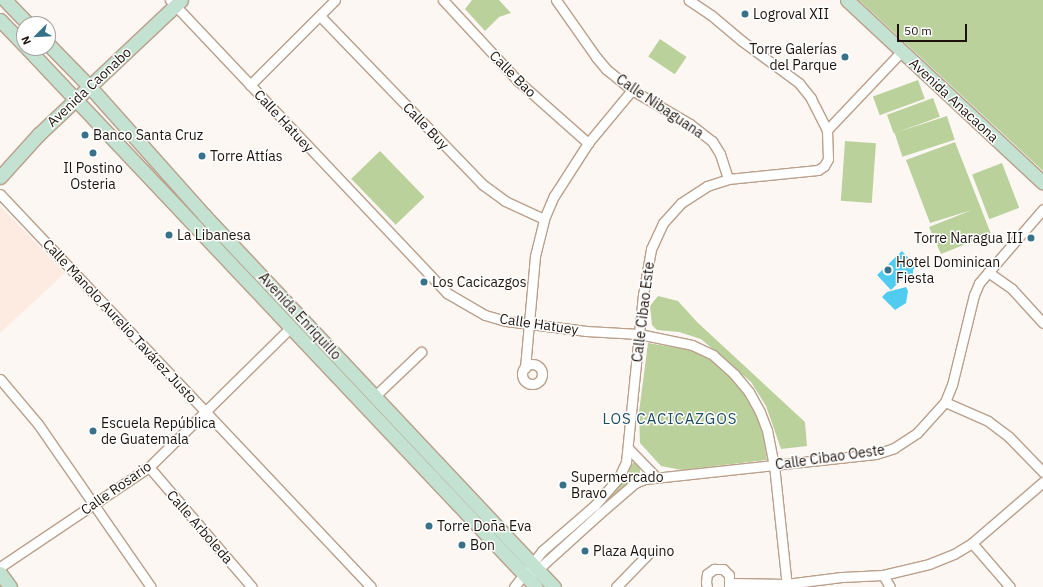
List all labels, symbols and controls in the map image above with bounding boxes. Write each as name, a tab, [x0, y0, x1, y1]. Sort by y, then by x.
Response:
place label: Logroval XII	[753, 6, 829, 22]
marker: Logroval XII	[740, 9, 750, 19]
north arrow	[16, 16, 56, 56]
scale bar	[899, 16, 969, 42]
text: 50 m	[904, 23, 932, 38]
text: N	[18, 34, 34, 47]
place label: Torre Galerías del Parque	[749, 41, 837, 74]
street label: Avenida Caonabo	[43, 44, 135, 130]
street label: Calle Bao	[486, 47, 540, 101]
marker: Torre Galerías del Parque	[840, 52, 850, 62]
street label: Avenida Anacaona	[906, 54, 1002, 146]
street label: Calle Nibaguana	[613, 71, 707, 141]
street label: Calle Hatuey	[251, 86, 317, 156]
street label: Calle Buy	[400, 99, 452, 153]
place label: Banco Santa Cruz	[93, 127, 203, 143]
marker: Banco Santa Cruz	[80, 130, 90, 140]
marker: Il Postino Osteria	[88, 148, 98, 158]
place label: Torre Attías	[210, 148, 283, 164]
marker: Torre Attías	[197, 151, 207, 161]
place label: Il Postino Osteria	[63, 160, 123, 192]
place label: La Libanesa	[177, 227, 251, 243]
marker: La Libanesa	[164, 230, 174, 240]
place label: Torre Naragua III	[914, 230, 1023, 246]
marker: Torre Naragua III	[1026, 233, 1036, 243]
street label: Calle Manolo Aurelio Tavárez Justo	[40, 236, 200, 406]
place label: Hotel Dominican Fiesta	[896, 254, 1000, 286]
street label: Calle Cibao Este	[629, 261, 657, 363]
marker: Hotel Dominican Fiesta	[883, 265, 893, 275]
street label: Avenida Enriquillo	[255, 269, 345, 363]
place label: Los Cacicazgos	[432, 274, 527, 290]
marker: Los Cacicazgos	[419, 277, 429, 287]
street label: Calle Hatuey	[498, 310, 580, 338]
district label: LOS CACICAZGOS	[602, 410, 738, 428]
place label: Escuela República de Guatemala	[101, 415, 216, 448]
marker: Escuela República de Guatemala	[88, 426, 98, 436]
street label: Calle Cibao Oeste	[774, 441, 886, 473]
street label: Calle Rosario	[78, 458, 154, 518]
place label: Supermercado Bravo	[571, 469, 663, 502]
marker: Supermercado Bravo	[558, 480, 568, 490]
street label: Calle Arboleda	[164, 487, 236, 567]
place label: Torre Doña Eva	[437, 518, 531, 534]
marker: Torre Doña Eva	[424, 521, 434, 531]
place label: Bon	[470, 537, 495, 553]
marker: Bon	[457, 540, 467, 550]
place label: Plaza Aquino	[593, 543, 674, 559]
marker: Plaza Aquino	[580, 546, 590, 556]

